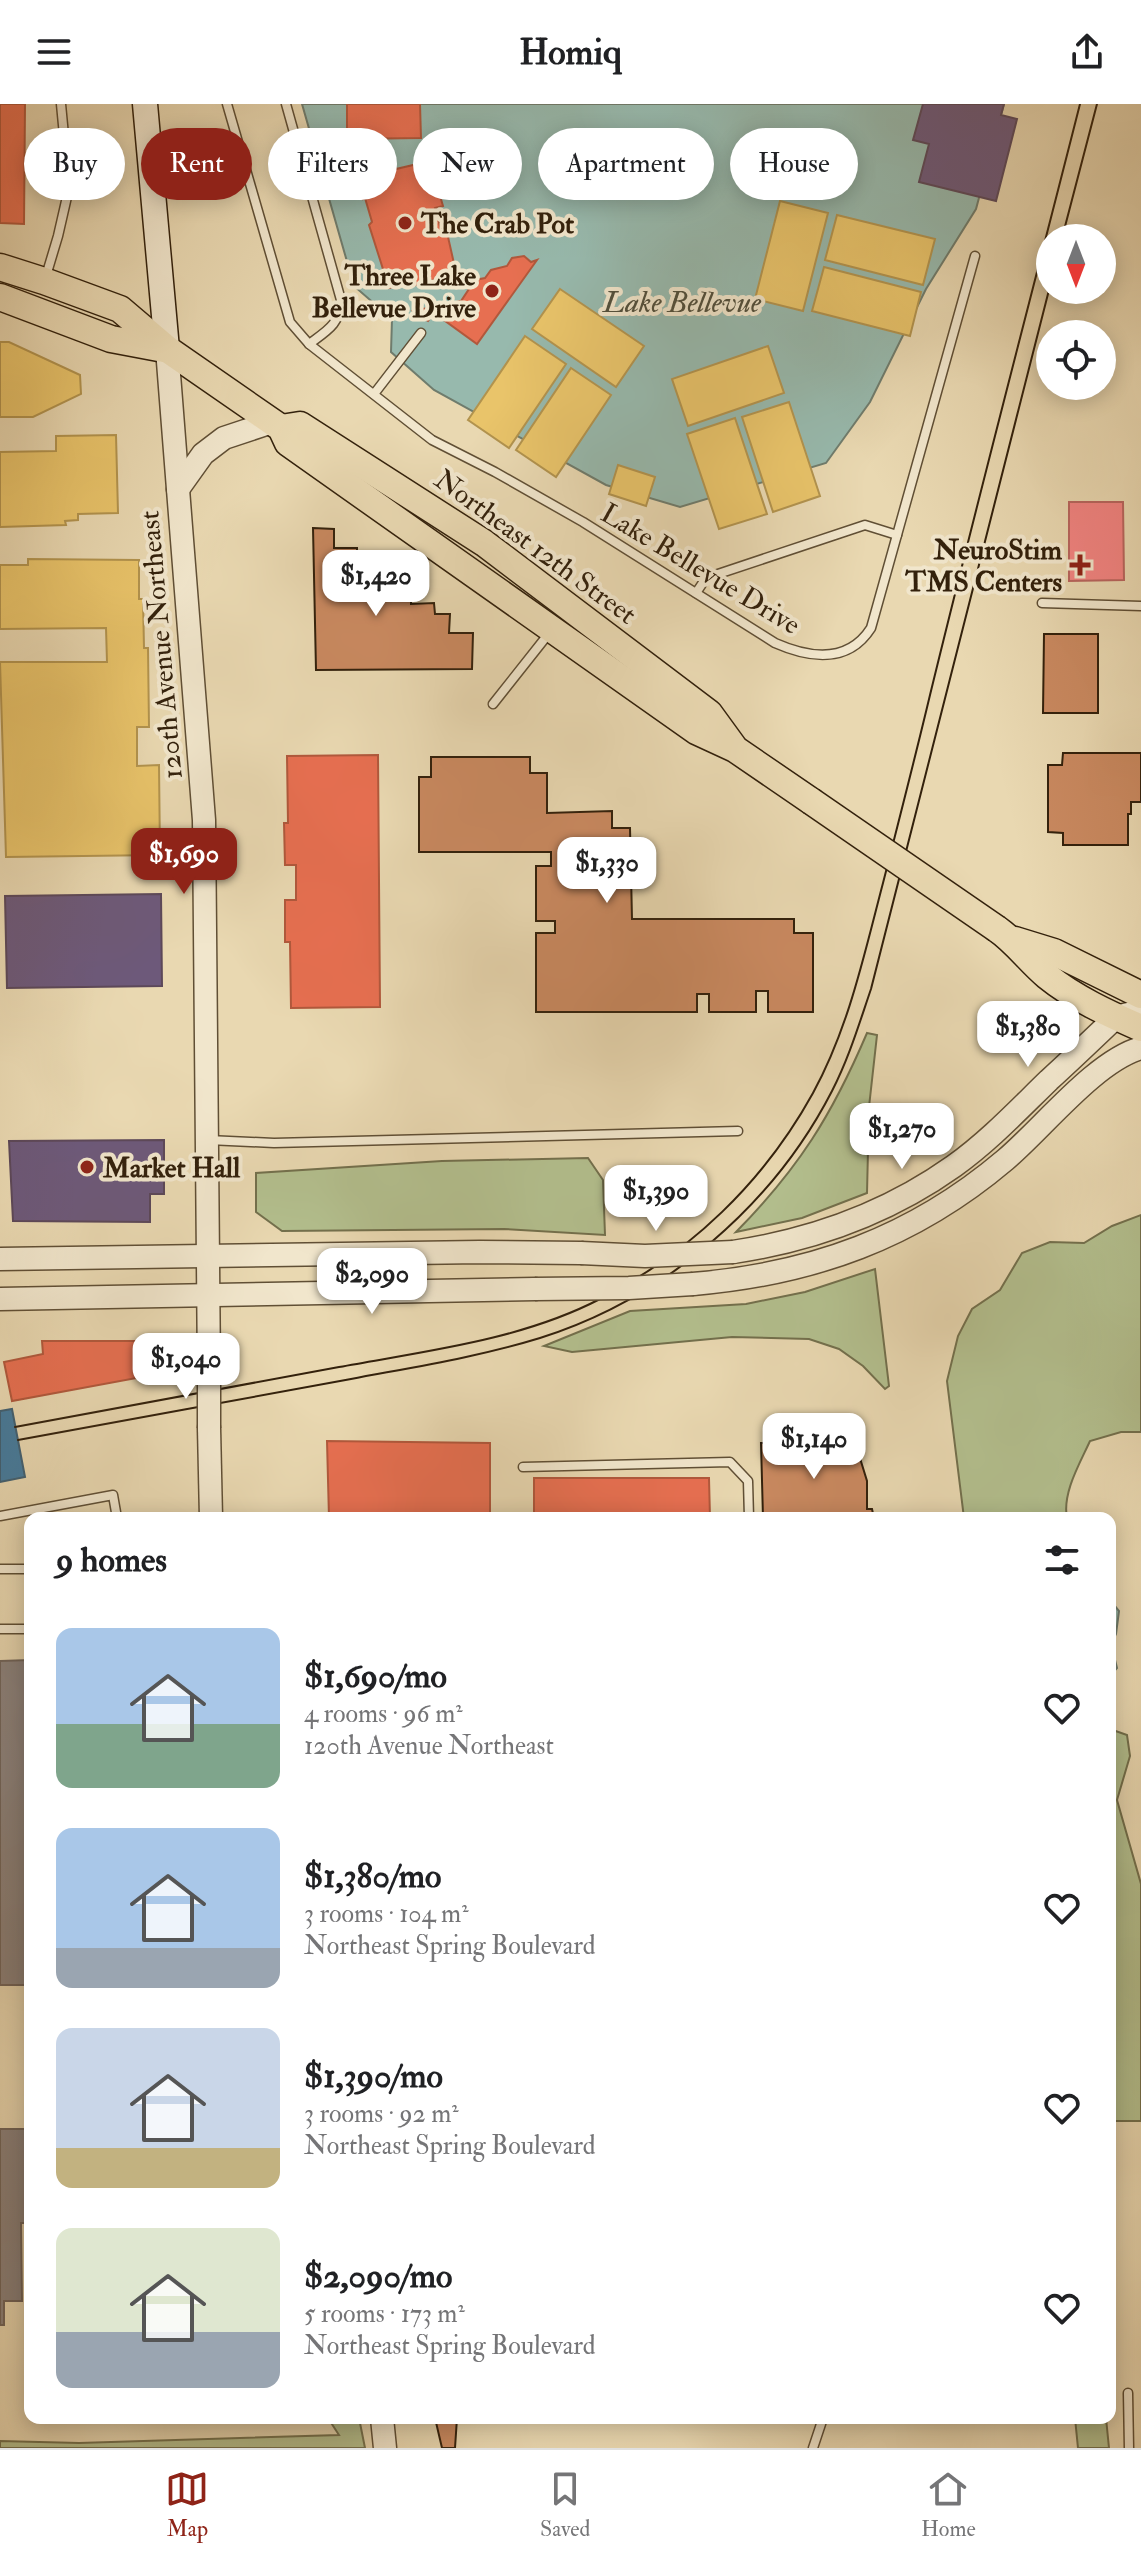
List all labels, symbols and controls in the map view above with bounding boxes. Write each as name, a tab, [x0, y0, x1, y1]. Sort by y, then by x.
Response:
icon: menu	[32, 30, 76, 74]
text: Homiq	[519, 30, 622, 75]
icon: share	[1065, 30, 1109, 74]
chip: Buy	[24, 128, 125, 200]
chip: Rent	[141, 128, 252, 200]
chip: Filters	[268, 128, 397, 200]
chip: New	[413, 128, 522, 200]
chip: Apartment	[538, 128, 714, 200]
chip: House	[730, 128, 858, 200]
place label: The Crab Pot	[420, 207, 574, 242]
marker: The Crab Pot	[396, 214, 414, 232]
north arrow	[1036, 224, 1116, 304]
map controls	[1036, 224, 1116, 400]
place label: Three Lake Bellevue Drive	[312, 259, 476, 326]
marker: Three Lake Bellevue Drive	[483, 282, 501, 300]
water label: Lake Bellevue	[602, 284, 762, 321]
button: locate	[1036, 320, 1116, 400]
street label: Northeast 12th Street	[427, 462, 643, 632]
street label: Lake Bellevue Drive	[594, 496, 807, 643]
street label: 120th Avenue Northeast	[132, 509, 191, 780]
place label: NeuroStim TMS Centers	[904, 533, 1062, 600]
pin: $1,420	[311, 550, 441, 618]
marker: NeuroStim TMS Centers	[1069, 554, 1091, 576]
text: $1,420	[340, 560, 412, 592]
pin: $1,690	[119, 828, 249, 896]
pin: $1,330	[542, 837, 672, 905]
text: $1,690	[149, 838, 219, 870]
text: $1,330	[575, 847, 639, 879]
pin: $1,380	[963, 1001, 1093, 1069]
text: $1,380	[995, 1011, 1061, 1043]
pin: $1,270	[837, 1103, 967, 1171]
text: $1,270	[868, 1113, 936, 1145]
place label: Market Hall	[102, 1151, 241, 1186]
marker: Market Hall	[78, 1158, 96, 1176]
pin: $1,390	[591, 1165, 721, 1233]
text: $1,390	[623, 1175, 689, 1207]
pin: $2,090	[307, 1248, 437, 1316]
text: $2,090	[335, 1258, 409, 1290]
pin: $1,040	[121, 1333, 251, 1401]
text: $1,040	[151, 1343, 221, 1375]
pin: $1,140	[749, 1413, 879, 1481]
text: $1,140	[781, 1423, 847, 1455]
icon: filters	[1040, 1538, 1084, 1582]
text: 9 homes	[56, 1539, 167, 1582]
text: $1,690/mo	[304, 1655, 447, 1698]
icon: home	[120, 1660, 216, 1756]
icon: heart	[1040, 1686, 1084, 1730]
text: 4 rooms · 96 m²	[304, 1698, 463, 1730]
text: 120th Avenue Northeast	[304, 1730, 554, 1762]
text: $1,380/mo	[304, 1855, 441, 1898]
icon: home	[120, 1860, 216, 1956]
icon: heart	[1040, 1886, 1084, 1930]
text: 3 rooms · 104 m²	[304, 1898, 469, 1930]
text: Northeast Spring Boulevard	[304, 1930, 596, 1962]
text: $1,390/mo	[304, 2055, 443, 2098]
icon: home	[120, 2060, 216, 2156]
icon: heart	[1040, 2086, 1084, 2130]
text: 3 rooms · 92 m²	[304, 2098, 459, 2130]
text: Northeast Spring Boulevard	[304, 2130, 596, 2162]
text: $2,090/mo	[304, 2255, 452, 2298]
icon: home	[120, 2260, 216, 2356]
icon: heart	[1040, 2286, 1084, 2330]
text: 5 rooms · 173 m²	[304, 2298, 465, 2330]
text: Northeast Spring Boulevard	[304, 2330, 596, 2362]
tab: Map	[165, 2467, 209, 2543]
tab: Saved	[540, 2467, 590, 2543]
tab: Home	[921, 2467, 976, 2543]

